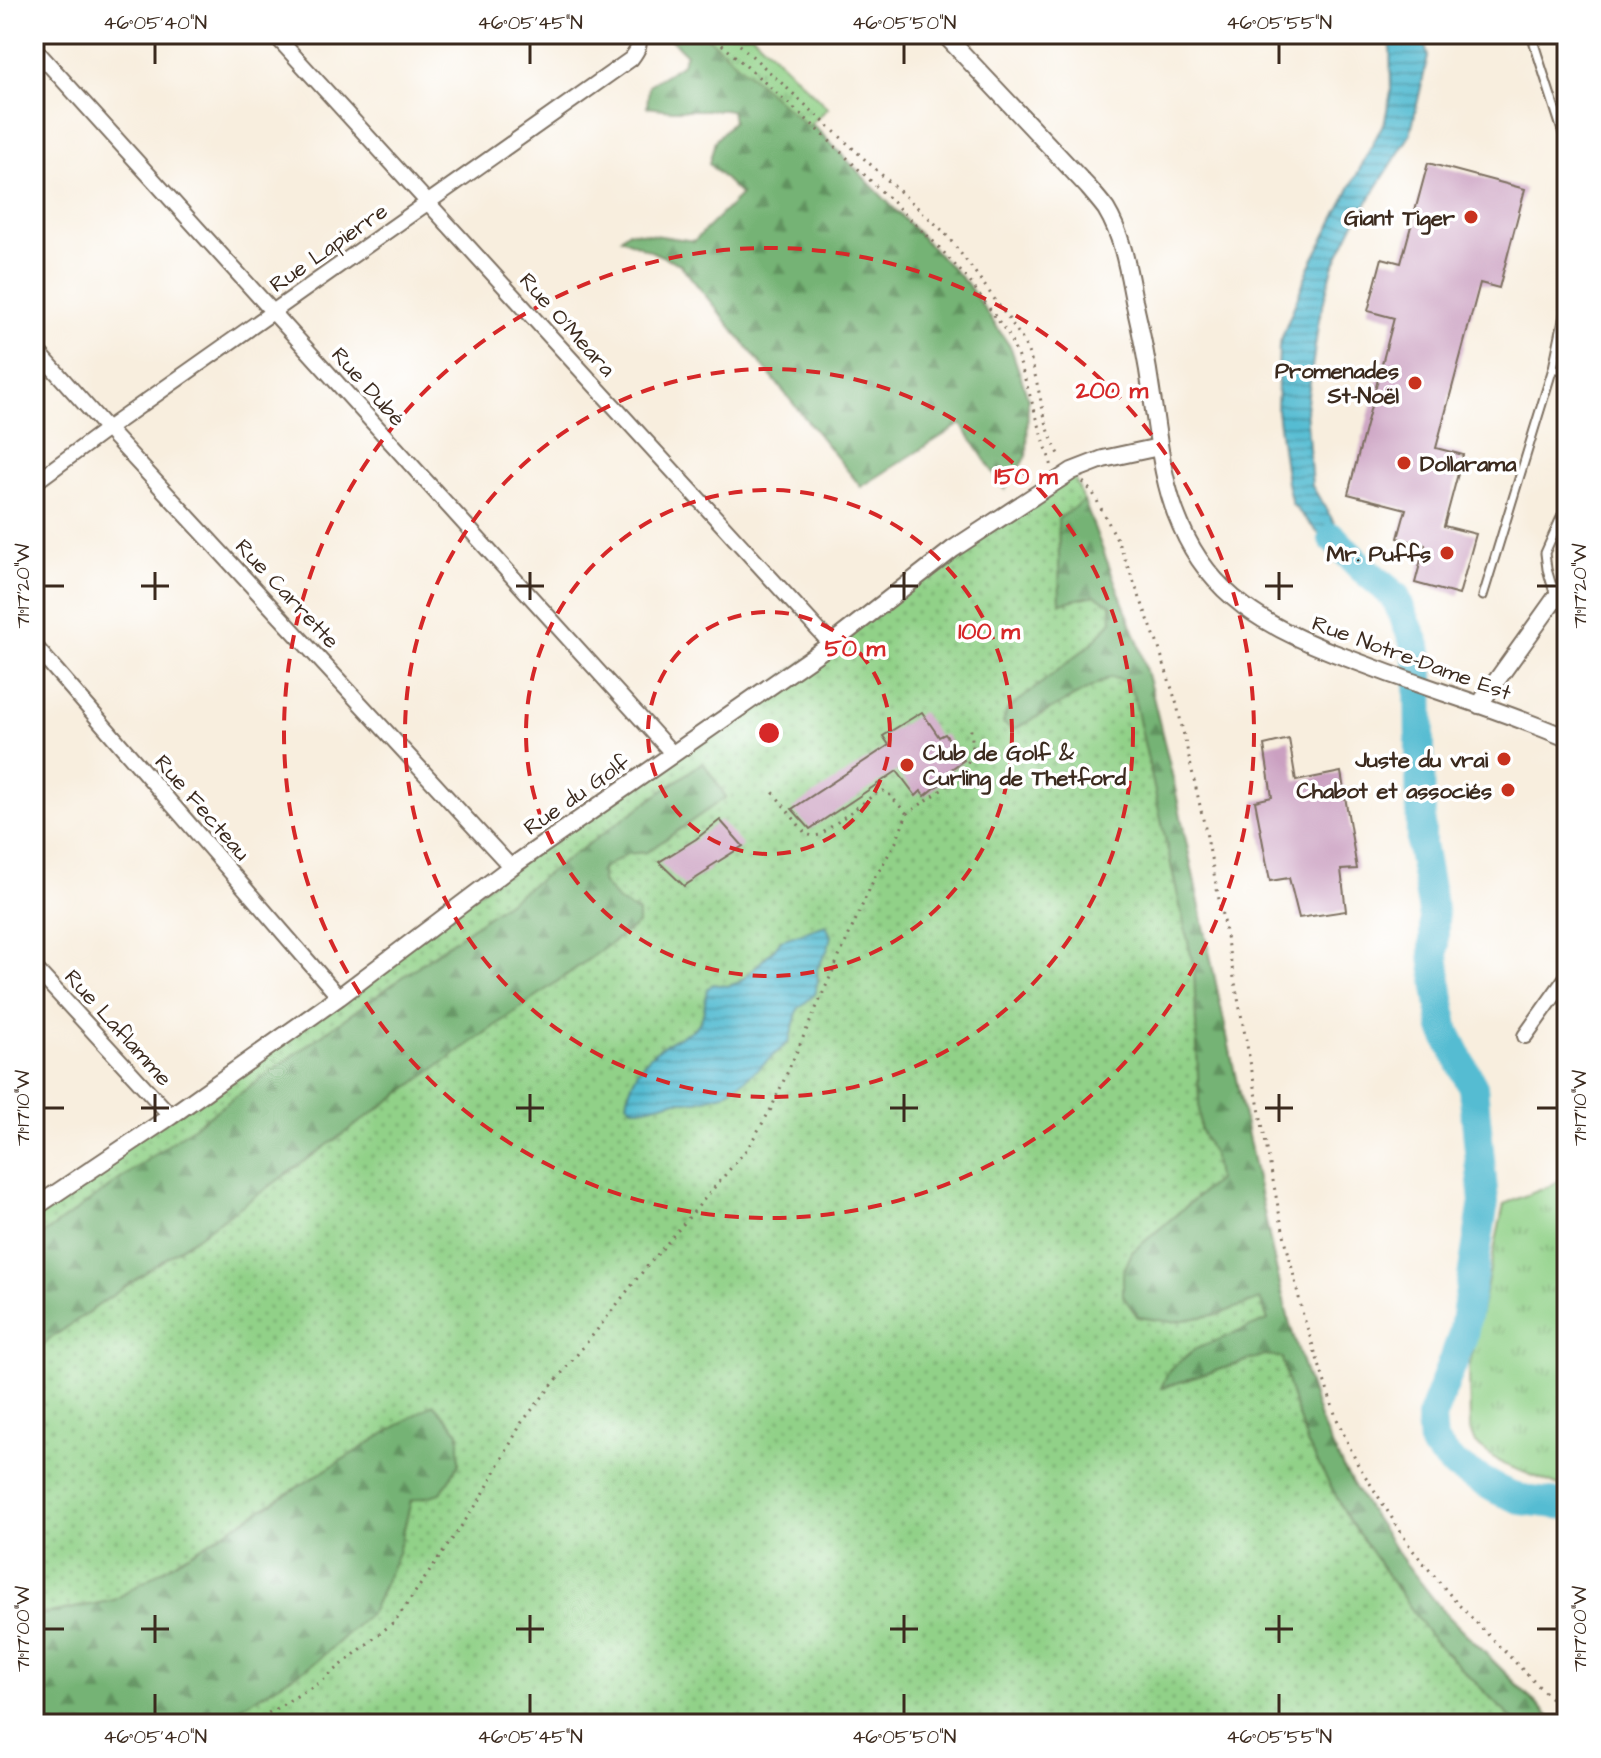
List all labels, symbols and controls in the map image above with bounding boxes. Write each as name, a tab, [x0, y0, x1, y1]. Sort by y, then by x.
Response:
text: 46°05'40"N	[103, 9, 207, 37]
text: 46°05'45"N	[477, 9, 583, 37]
text: 46°05'50"N	[852, 9, 956, 37]
text: 46°05'55"N	[1226, 9, 1332, 37]
street label: Rue Lapierre	[264, 196, 394, 300]
place label: Giant Tiger	[1344, 203, 1456, 235]
marker: Giant Tiger	[1462, 208, 1480, 226]
street label: Rue O'Meara	[512, 266, 622, 384]
street label: Rue Dubé	[324, 340, 412, 434]
place label: Promenades St-Noël	[1275, 356, 1400, 412]
text: 200 m	[1075, 374, 1148, 408]
marker: Promenades St-Noël	[1406, 374, 1424, 392]
place label: Dollarama	[1420, 449, 1517, 480]
marker: Dollarama	[1395, 454, 1413, 472]
text: 150 m	[994, 460, 1058, 494]
street label: Rue Carrette	[228, 532, 346, 656]
place label: Mr. Puffs	[1326, 539, 1431, 570]
text: 71°17'20"W	[9, 543, 37, 628]
text: 71°17'20"W	[1566, 543, 1594, 628]
marker: Mr. Puffs	[1438, 544, 1456, 562]
street label: Rue Notre-Dame Est	[1308, 608, 1515, 709]
text: 100 m	[958, 615, 1020, 649]
text: 50 m	[825, 632, 886, 666]
centre of rings	[755, 719, 783, 747]
place label: Club de Golf & Curling de Thetford	[923, 738, 1127, 795]
place label: Juste du vrai	[1354, 745, 1489, 776]
street label: Rue du Golf	[518, 747, 637, 843]
street label: Rue Fecteau	[147, 748, 257, 868]
marker: Juste du vrai	[1495, 750, 1513, 768]
marker: Club de Golf & Curling de Thetford	[898, 756, 916, 774]
place label: Chabot et associés	[1296, 776, 1492, 807]
marker: Chabot et associés	[1499, 781, 1517, 799]
street label: Rue Laflamme	[57, 963, 179, 1093]
text: 71°17'10"W	[9, 1070, 37, 1146]
text: 71°17'10"W	[1566, 1070, 1594, 1146]
text: 71°17'00"W	[9, 1586, 37, 1672]
text: 71°17'00"W	[1566, 1586, 1594, 1672]
text: 46°05'40"N	[103, 1723, 207, 1751]
text: 46°05'45"N	[477, 1723, 583, 1751]
text: 46°05'50"N	[852, 1723, 956, 1751]
text: 46°05'55"N	[1226, 1723, 1332, 1751]

